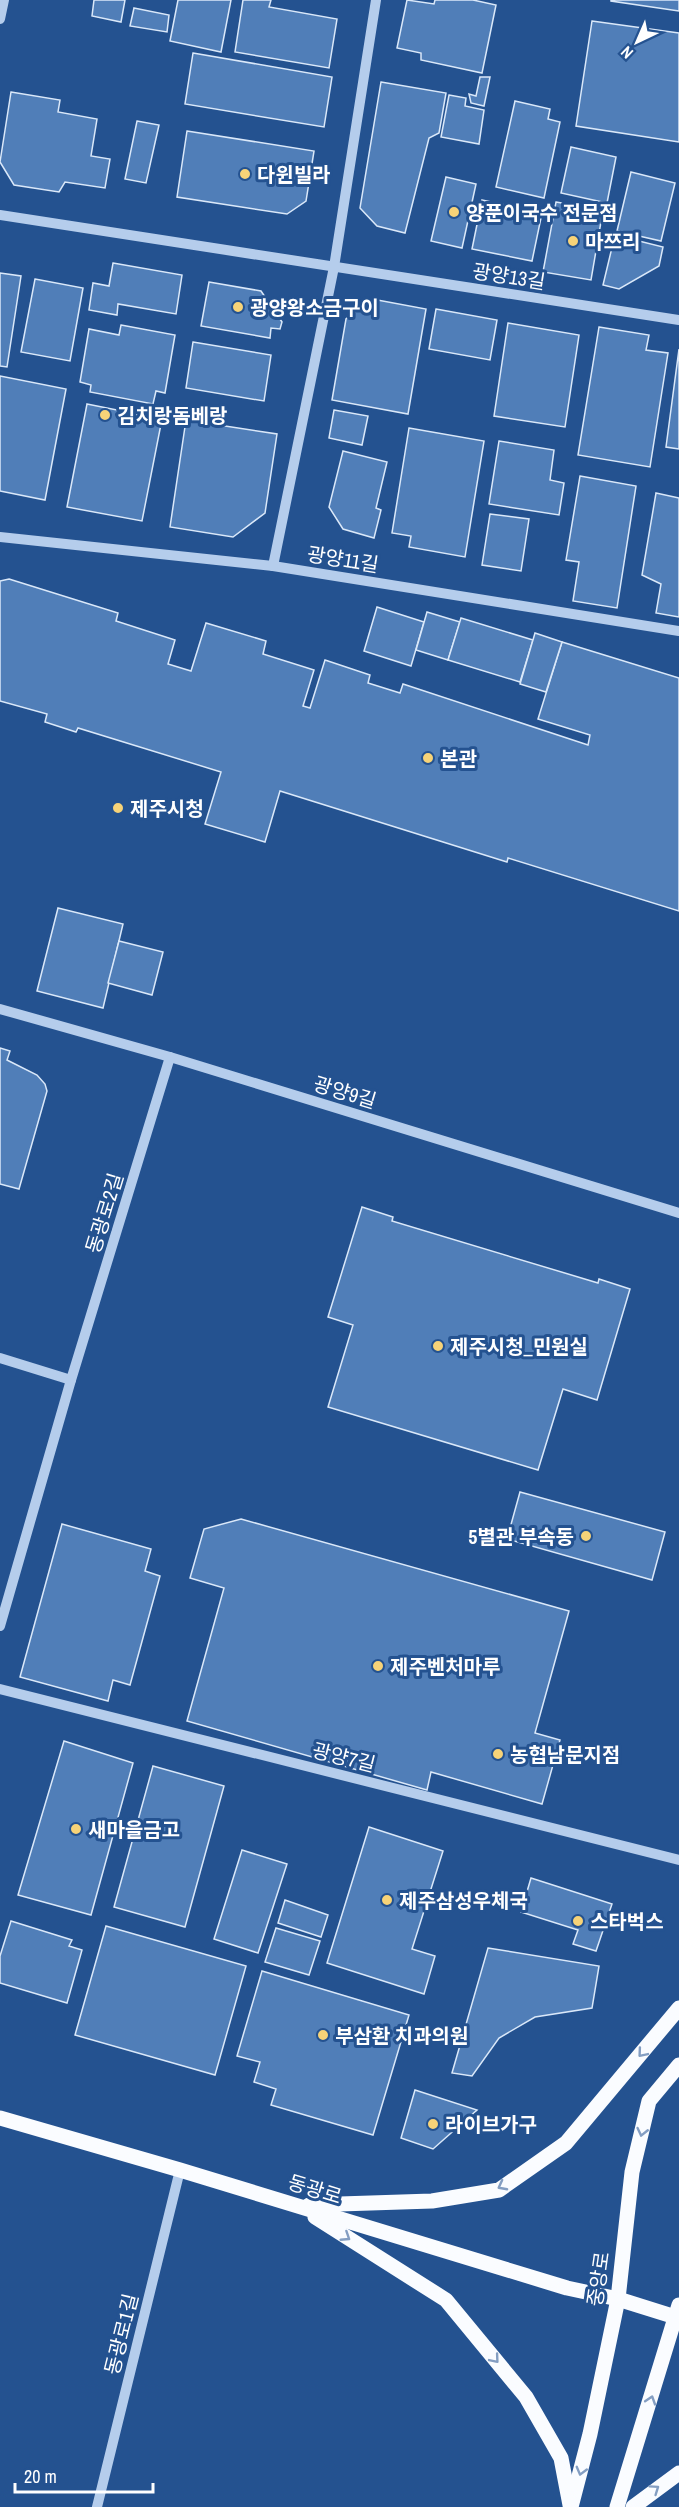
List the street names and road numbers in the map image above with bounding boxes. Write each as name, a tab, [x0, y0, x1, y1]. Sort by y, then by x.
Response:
street label: 광양13길	[471, 257, 547, 295]
street label: 광양11길	[305, 540, 381, 578]
street label: 광양9길	[310, 1070, 380, 1114]
street label: 동광로2길	[79, 1169, 129, 1257]
street label: 광양7길	[310, 1736, 378, 1778]
street label: 동광로	[285, 2168, 345, 2210]
street label: 중앙로	[581, 2250, 615, 2308]
street label: 동광로1길	[98, 2291, 144, 2377]

